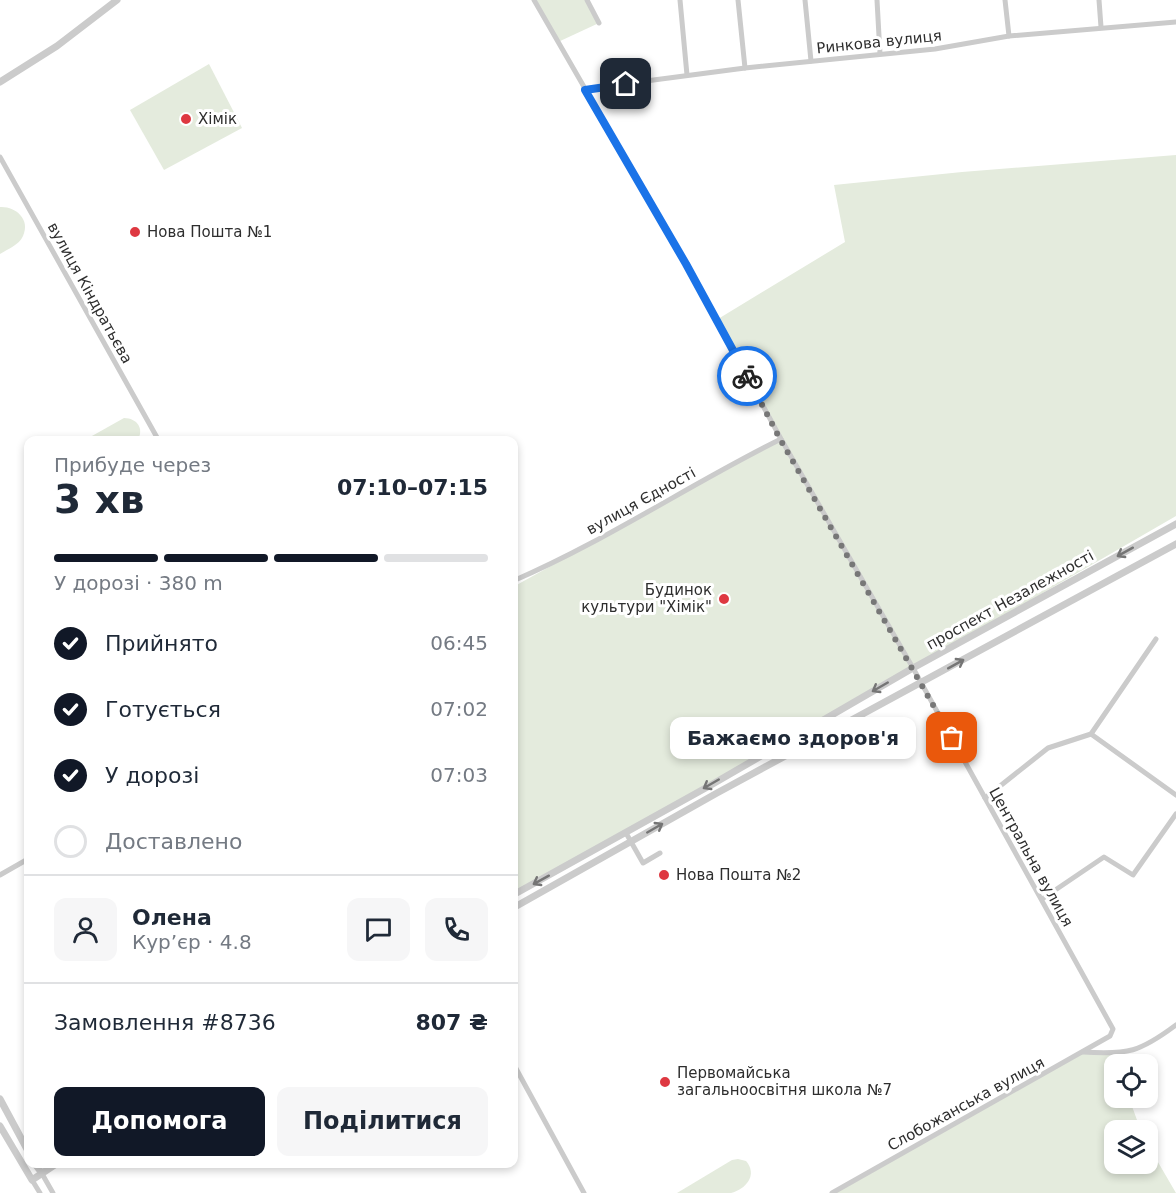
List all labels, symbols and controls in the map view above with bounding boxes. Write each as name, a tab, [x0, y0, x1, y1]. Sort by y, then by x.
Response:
street label: Ринкова вулиця	[815, 26, 943, 58]
pin	[600, 58, 651, 109]
icon: home	[609, 67, 642, 100]
place label: Хімік	[198, 110, 237, 128]
marker: Хімік	[179, 112, 193, 126]
street label: вулиця Кіндратьєва	[44, 219, 136, 367]
place label: Нова Пошта №1	[147, 223, 272, 241]
marker: Нова Пошта №1	[128, 225, 142, 239]
courier	[717, 346, 777, 406]
icon: bike	[731, 360, 764, 393]
text: Прибуде через	[54, 453, 211, 477]
street label: вулиця Єдності	[583, 464, 699, 538]
text: 07:10–07:15	[337, 475, 488, 500]
text: 3 хв	[54, 477, 145, 522]
street label: проспект Незалежності	[923, 546, 1097, 654]
one-way arrow	[1117, 547, 1134, 559]
text: У дорозі · 380 m	[54, 571, 223, 595]
place label: Будинок культури "Хімік"	[581, 581, 712, 616]
marker: Будинок культури "Хімік"	[717, 592, 731, 606]
icon: check	[54, 627, 87, 660]
text: Прийнято	[105, 631, 218, 656]
text: 06:45	[430, 631, 488, 655]
one-way arrow	[947, 658, 964, 670]
one-way arrow	[872, 682, 889, 694]
icon: check	[54, 693, 87, 726]
text: Готується	[105, 697, 221, 722]
text: 07:02	[430, 697, 488, 721]
pin	[926, 712, 977, 763]
callout: Бажаємо здоров'я	[670, 717, 916, 759]
icon: bag	[935, 721, 968, 754]
text: Бажаємо здоров'я	[687, 726, 899, 750]
icon: check	[54, 759, 87, 792]
text: У дорозі	[105, 763, 199, 788]
text: 07:03	[430, 763, 488, 787]
one-way arrow	[703, 779, 720, 791]
street label: Центральна вулиця	[985, 784, 1077, 930]
one-way arrow	[646, 822, 664, 833]
text: Доставлено	[105, 829, 242, 854]
place label: Нова Пошта №2	[676, 866, 801, 884]
marker: Нова Пошта №2	[657, 868, 671, 882]
one-way arrow	[533, 874, 550, 886]
button: person	[54, 898, 117, 961]
button: chat	[347, 898, 410, 961]
button: phone	[425, 898, 488, 961]
text: Олена	[132, 905, 212, 930]
text: Кур’єр · 4.8	[132, 930, 252, 954]
text: Замовлення #8736	[54, 1010, 276, 1035]
text: 807 ₴	[416, 1010, 488, 1035]
street label: Слобожанська вулиця	[884, 1053, 1048, 1155]
map controls	[1104, 1054, 1158, 1174]
button: locate	[1104, 1054, 1158, 1108]
place label: Первомайська загальноосвітня школа №7	[677, 1064, 892, 1099]
marker: Первомайська загальноосвітня школа №7	[658, 1075, 672, 1089]
button: Допомога	[54, 1087, 265, 1156]
button: Поділитися	[277, 1087, 488, 1156]
button: layers	[1104, 1120, 1158, 1174]

